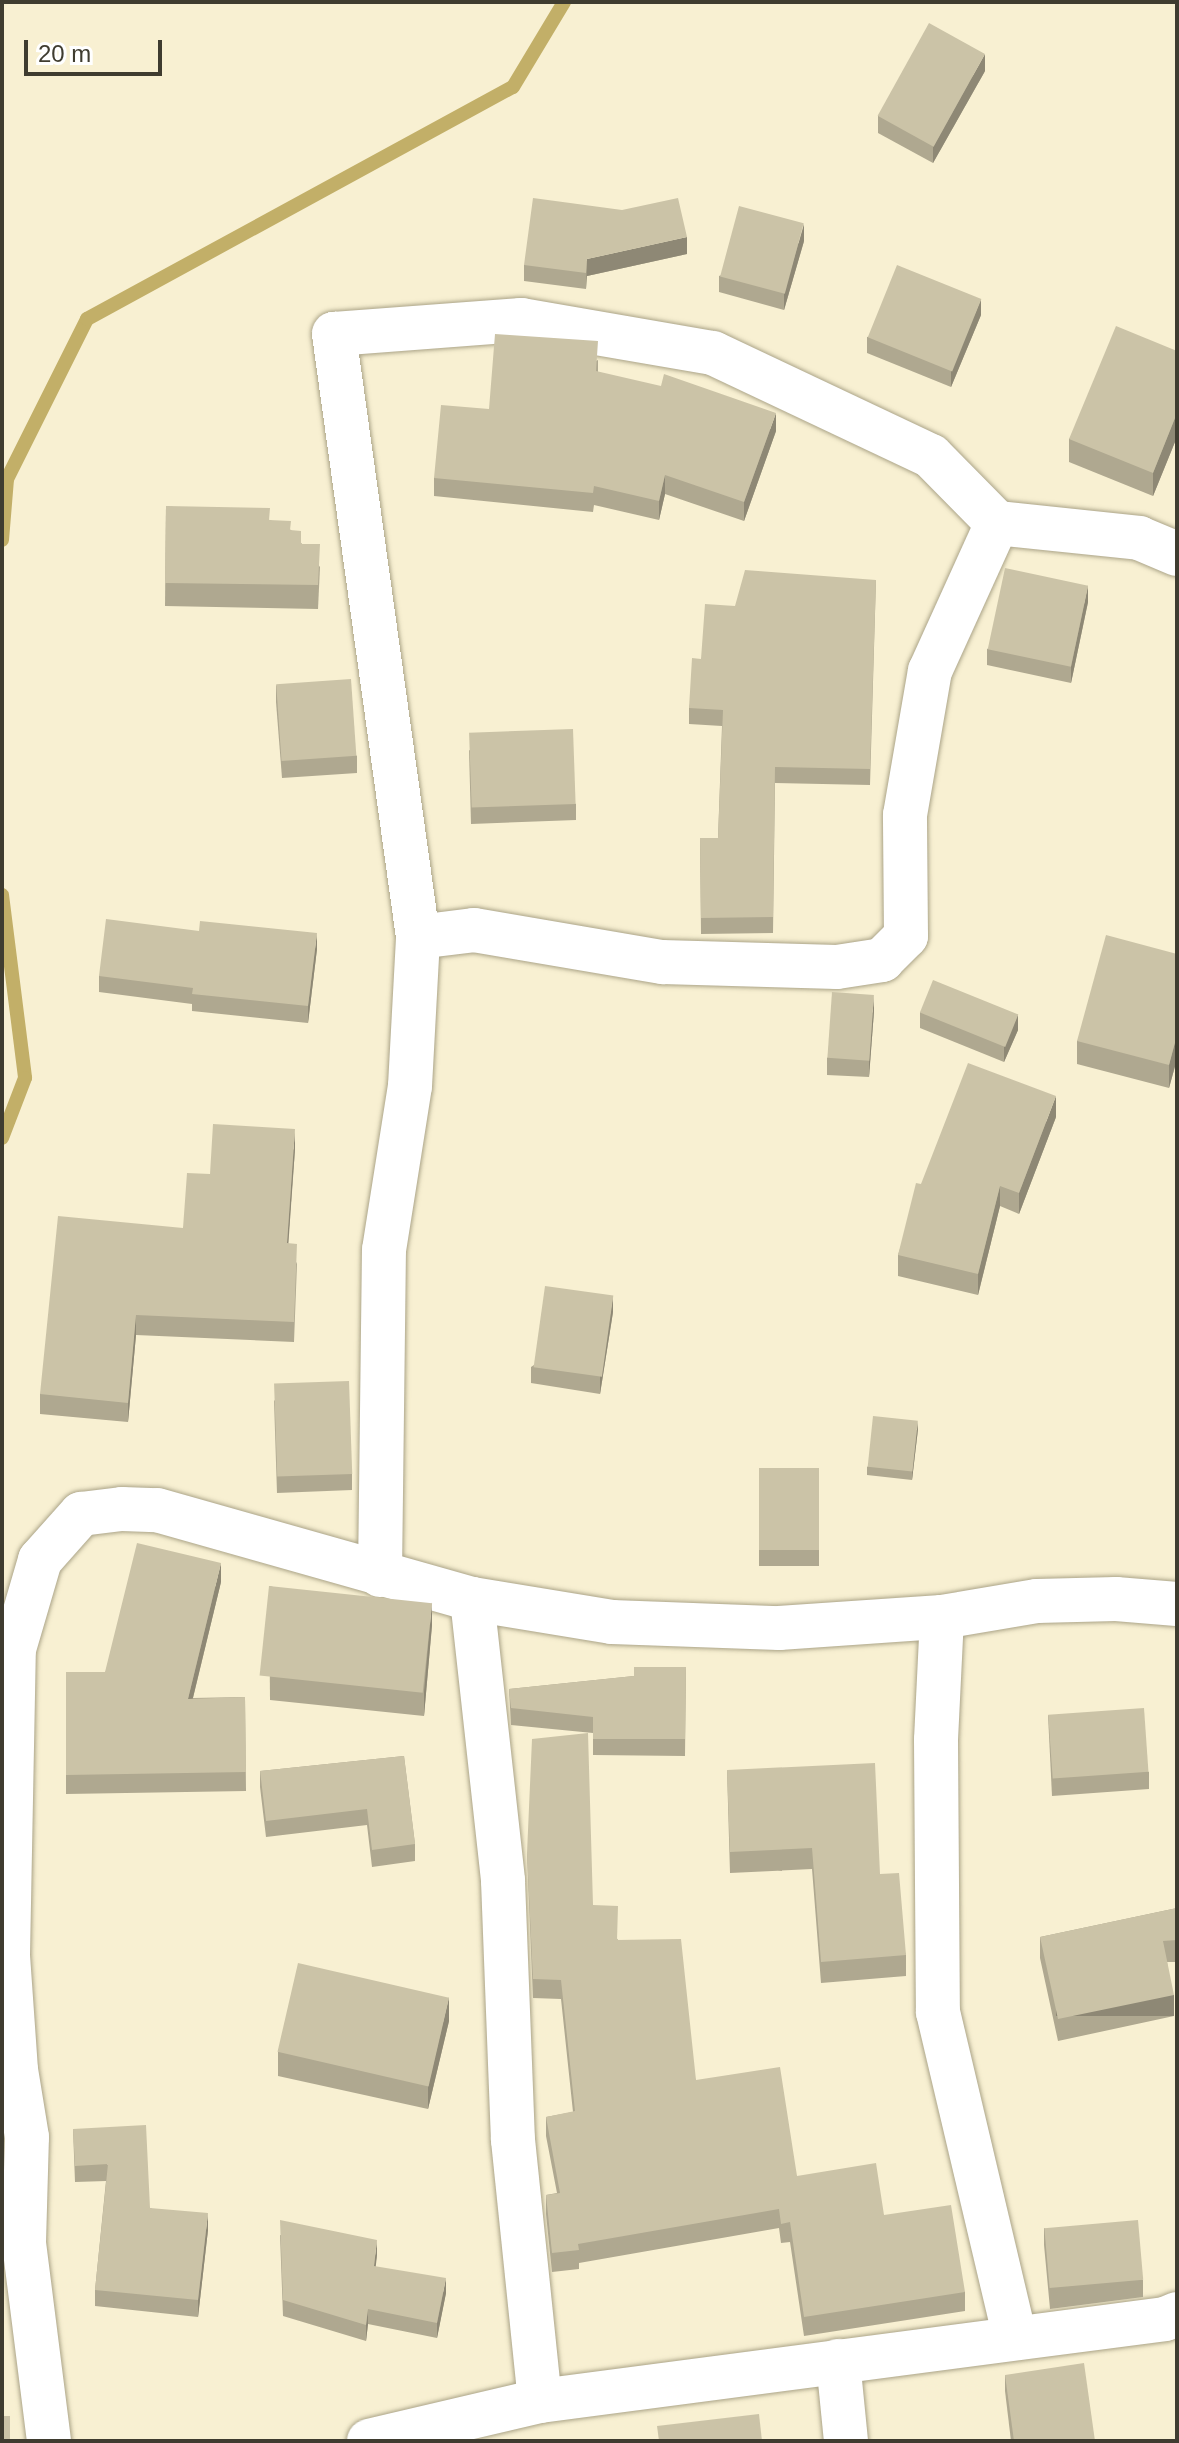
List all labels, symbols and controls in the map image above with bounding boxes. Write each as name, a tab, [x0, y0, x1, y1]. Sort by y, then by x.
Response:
scale bar	[28, 24, 166, 74]
text: 20 m	[38, 40, 91, 67]

